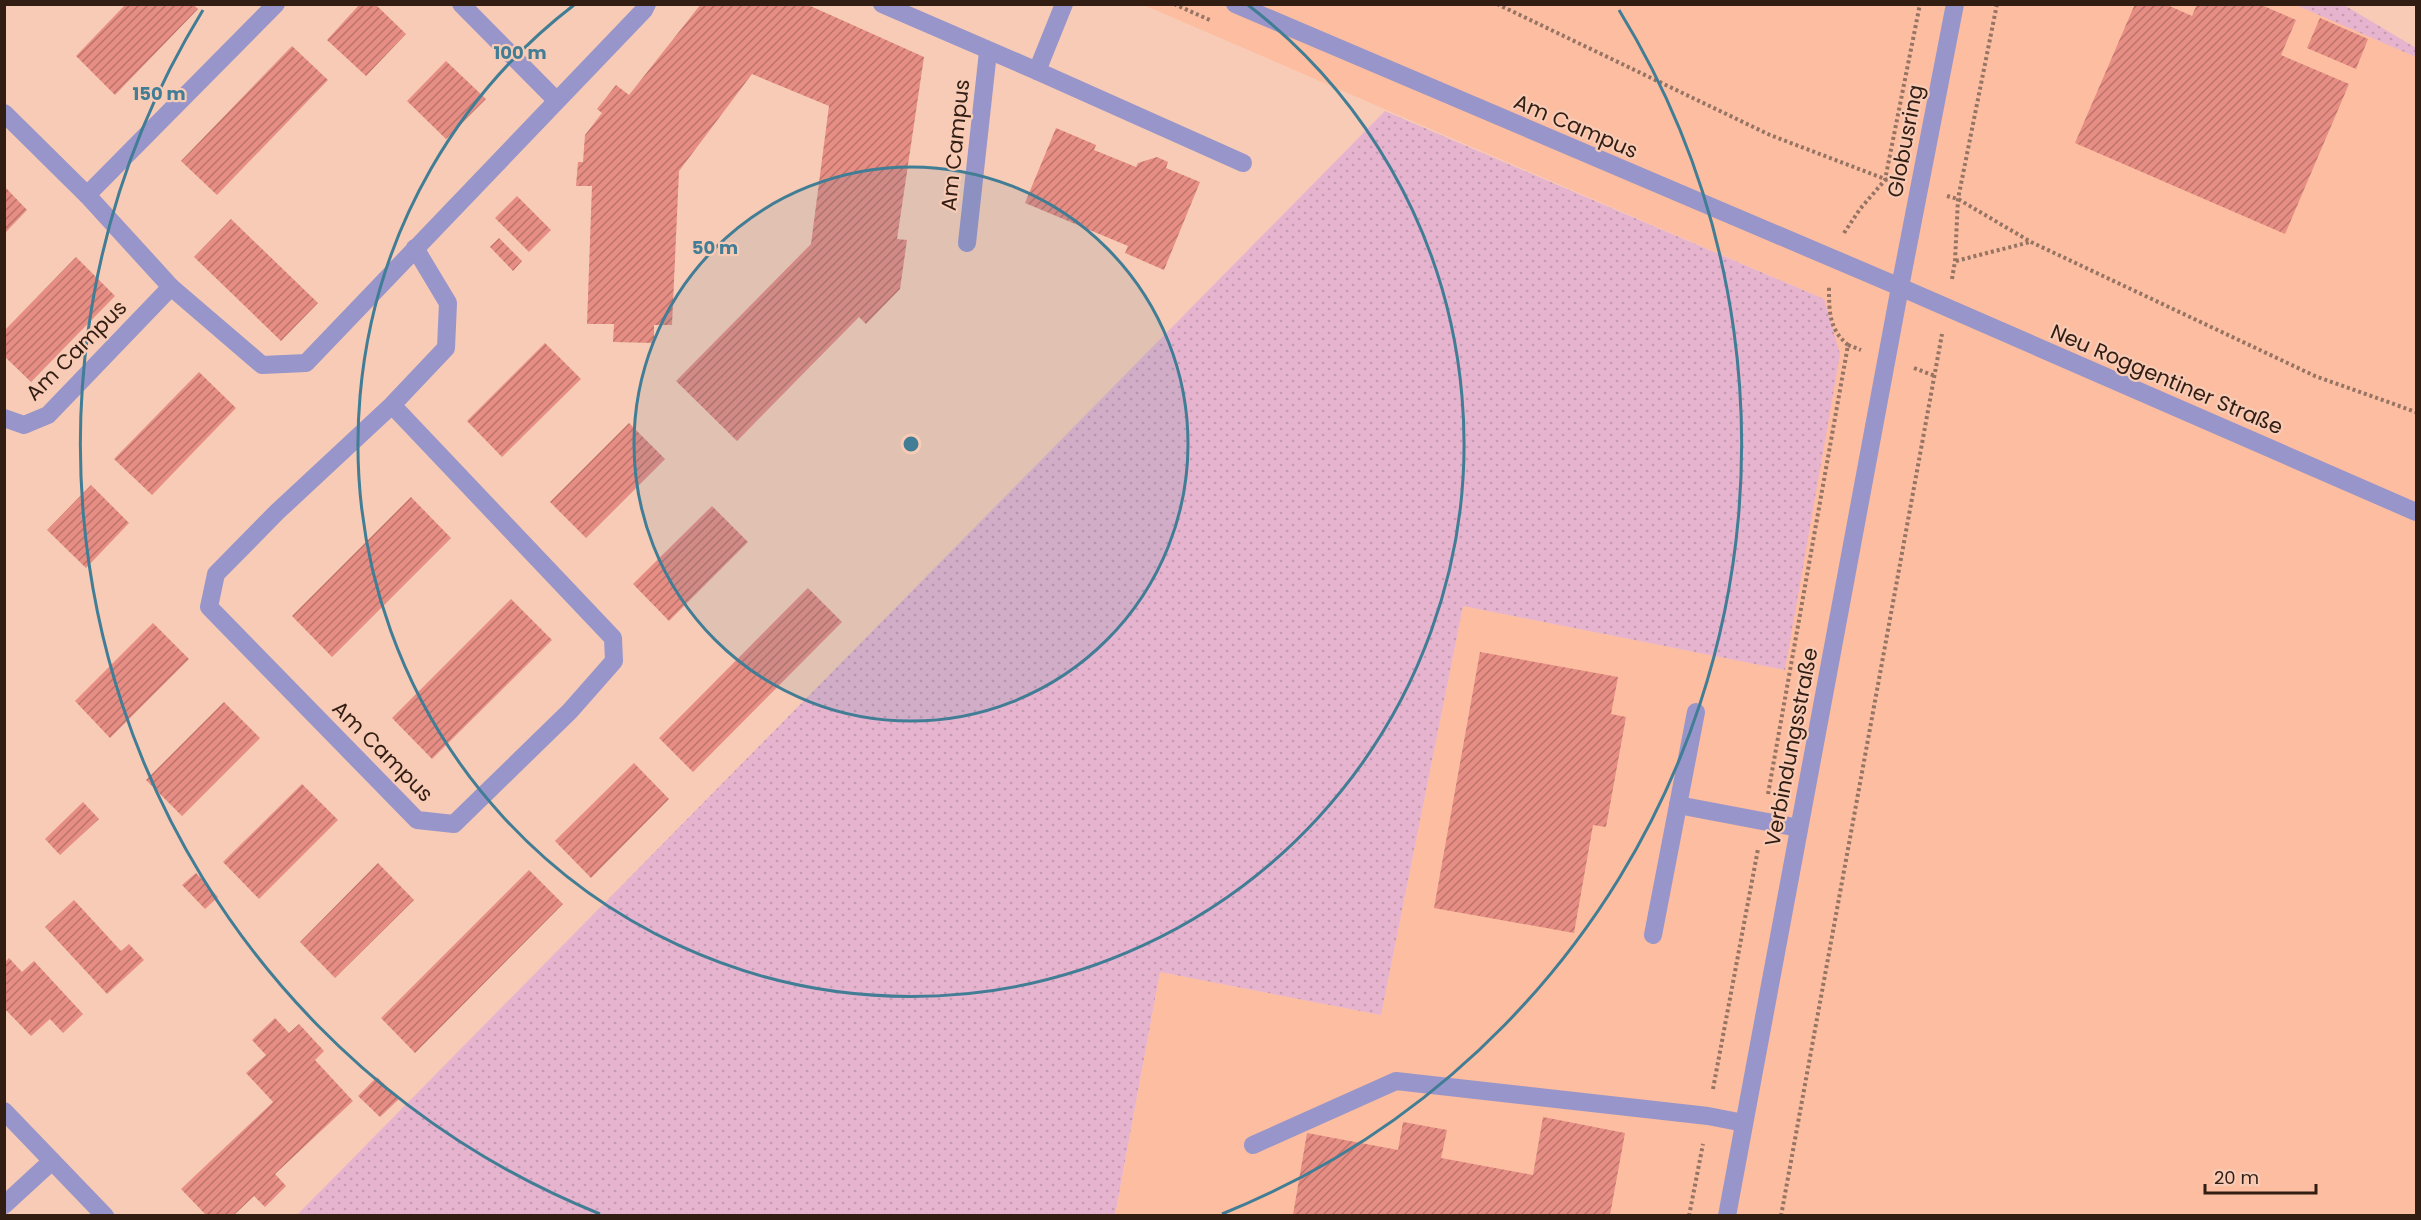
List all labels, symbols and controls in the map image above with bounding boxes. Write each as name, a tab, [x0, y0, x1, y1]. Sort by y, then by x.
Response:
text: 100 m	[493, 40, 547, 65]
street label: Am Campus	[934, 78, 976, 212]
text: 150 m	[132, 81, 186, 106]
street label: Globusring	[1880, 82, 1930, 200]
street label: Am Campus	[1510, 87, 1642, 165]
text: 50 m	[692, 235, 738, 260]
street label: Am Campus	[19, 293, 133, 407]
street label: Neu Roggentiner Straße	[2046, 317, 2288, 441]
centre of rings	[901, 434, 921, 454]
street label: Verbindungsstraße	[1757, 645, 1825, 849]
street label: Am Campus	[326, 694, 440, 808]
scale bar	[2205, 1157, 2316, 1195]
text: 20 m	[2214, 1165, 2259, 1190]

